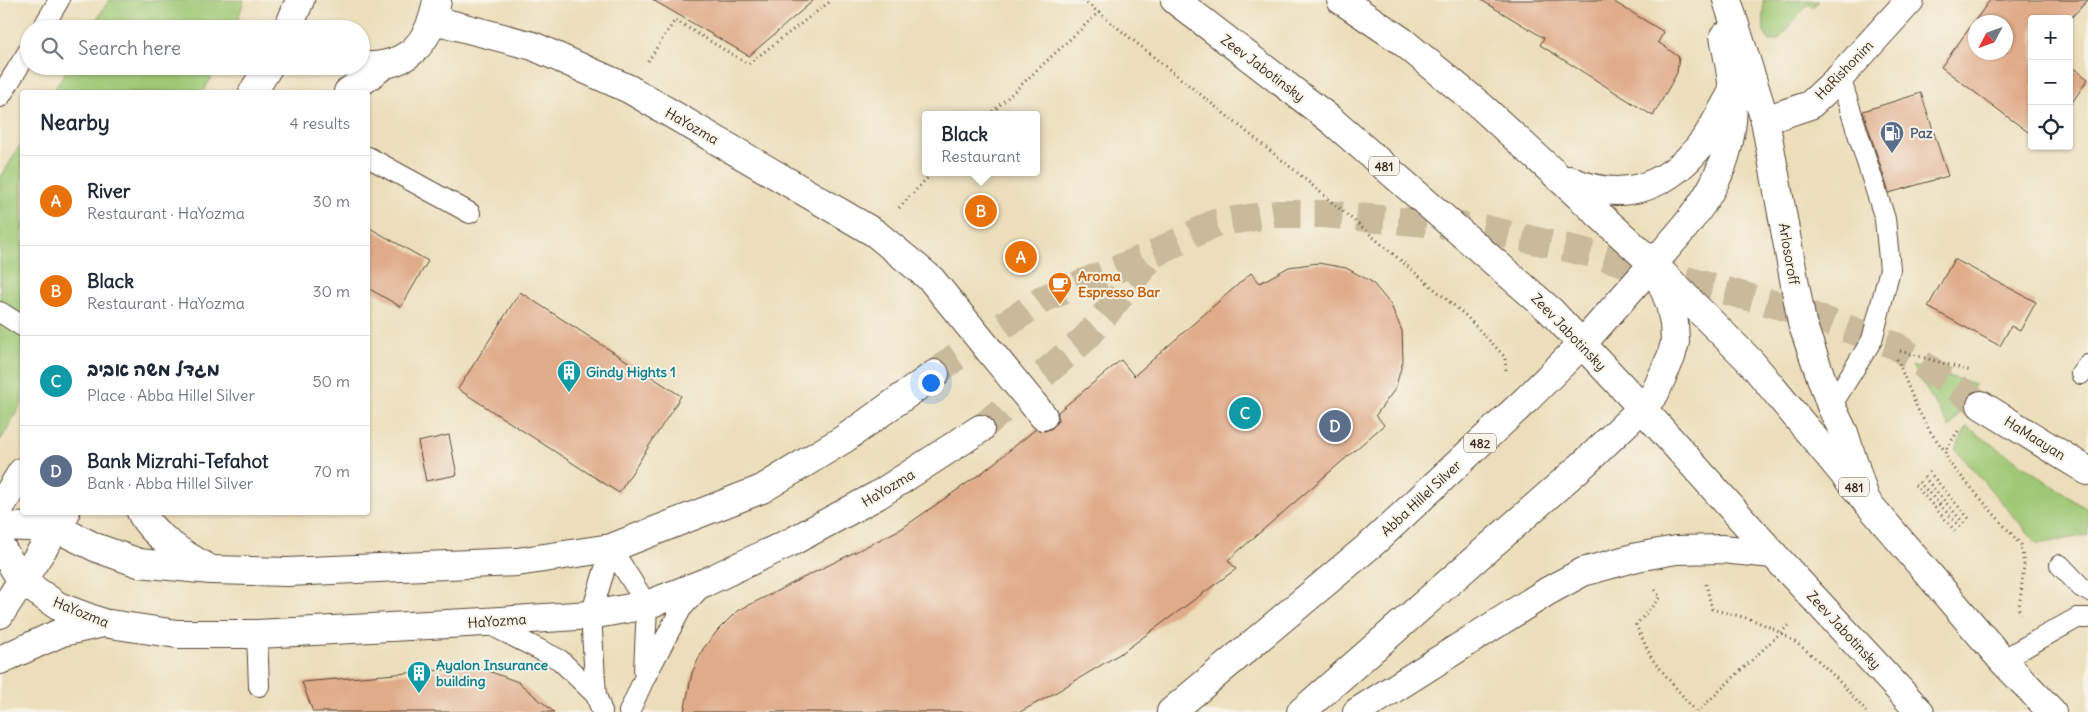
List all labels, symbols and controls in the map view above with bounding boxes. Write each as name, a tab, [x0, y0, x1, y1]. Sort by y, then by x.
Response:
north arrow	[1968, 15, 2013, 60]
map controls	[2028, 15, 2073, 150]
button: +	[2028, 15, 2073, 60]
search box	[20, 20, 370, 75]
street label: Zeev Jabotinsky	[1217, 31, 1309, 105]
icon: search	[38, 34, 66, 62]
text: Search here	[78, 36, 181, 60]
street label: HaRishonim	[1811, 36, 1877, 104]
button: −	[2028, 60, 2073, 105]
street label: HaYozma	[662, 104, 722, 148]
button: locate	[2028, 105, 2073, 150]
text: Nearby	[40, 109, 110, 136]
popup	[922, 111, 1040, 176]
text: 4 results	[289, 113, 350, 133]
fuel station icon: Paz	[1879, 120, 1905, 154]
text: Black	[941, 122, 988, 146]
place label: Paz	[1910, 124, 1933, 142]
text: Restaurant	[941, 146, 1021, 166]
road number: 481	[1369, 157, 1399, 176]
text: River	[87, 179, 131, 203]
text: A	[51, 191, 61, 211]
text: 30 m	[313, 191, 350, 211]
pin: B	[965, 192, 997, 230]
text: Restaurant · HaYozma	[87, 203, 245, 223]
street label: Arlosoroff	[1775, 222, 1803, 287]
pin: A	[1005, 238, 1037, 276]
place label: Aroma Espresso Bar	[1078, 267, 1161, 301]
text: Black	[87, 269, 134, 293]
cafe icon: Aroma Espresso Bar	[1047, 271, 1073, 305]
text: B	[51, 281, 61, 301]
text: 30 m	[313, 281, 350, 301]
street label: Zeev Jabotinsky	[1528, 290, 1610, 374]
text: Restaurant · HaYozma	[87, 293, 245, 313]
text: מגדל משה אביב	[87, 357, 220, 381]
building icon: Gindy Hights 1	[556, 359, 582, 393]
place label: Gindy Hights 1	[586, 363, 676, 381]
your location	[918, 370, 944, 396]
text: C	[51, 371, 61, 391]
text: 50 m	[312, 371, 350, 391]
text: Place · Abba Hillel Silver	[87, 385, 255, 405]
pin: C	[1229, 394, 1261, 432]
pin: D	[1319, 407, 1351, 445]
street label: HaMaayan	[2001, 412, 2069, 464]
road number: 482	[1464, 433, 1496, 452]
text: Bank Mizrahi-Tefahot	[87, 449, 269, 473]
street label: Abba Hillel Silver	[1377, 456, 1465, 540]
text: D	[50, 461, 62, 481]
text: 70 m	[314, 461, 350, 481]
street label: HaYozma	[858, 465, 918, 511]
text: Bank · Abba Hillel Silver	[87, 473, 253, 493]
road number: 481	[1839, 478, 1869, 497]
street label: Zeev Jabotinsky	[1803, 587, 1885, 673]
street label: HaYozma	[50, 593, 112, 631]
street label: HaYozma	[467, 610, 527, 632]
place label: Ayalon Insurance building	[436, 656, 549, 690]
building icon: Ayalon Insurance building	[406, 660, 432, 694]

